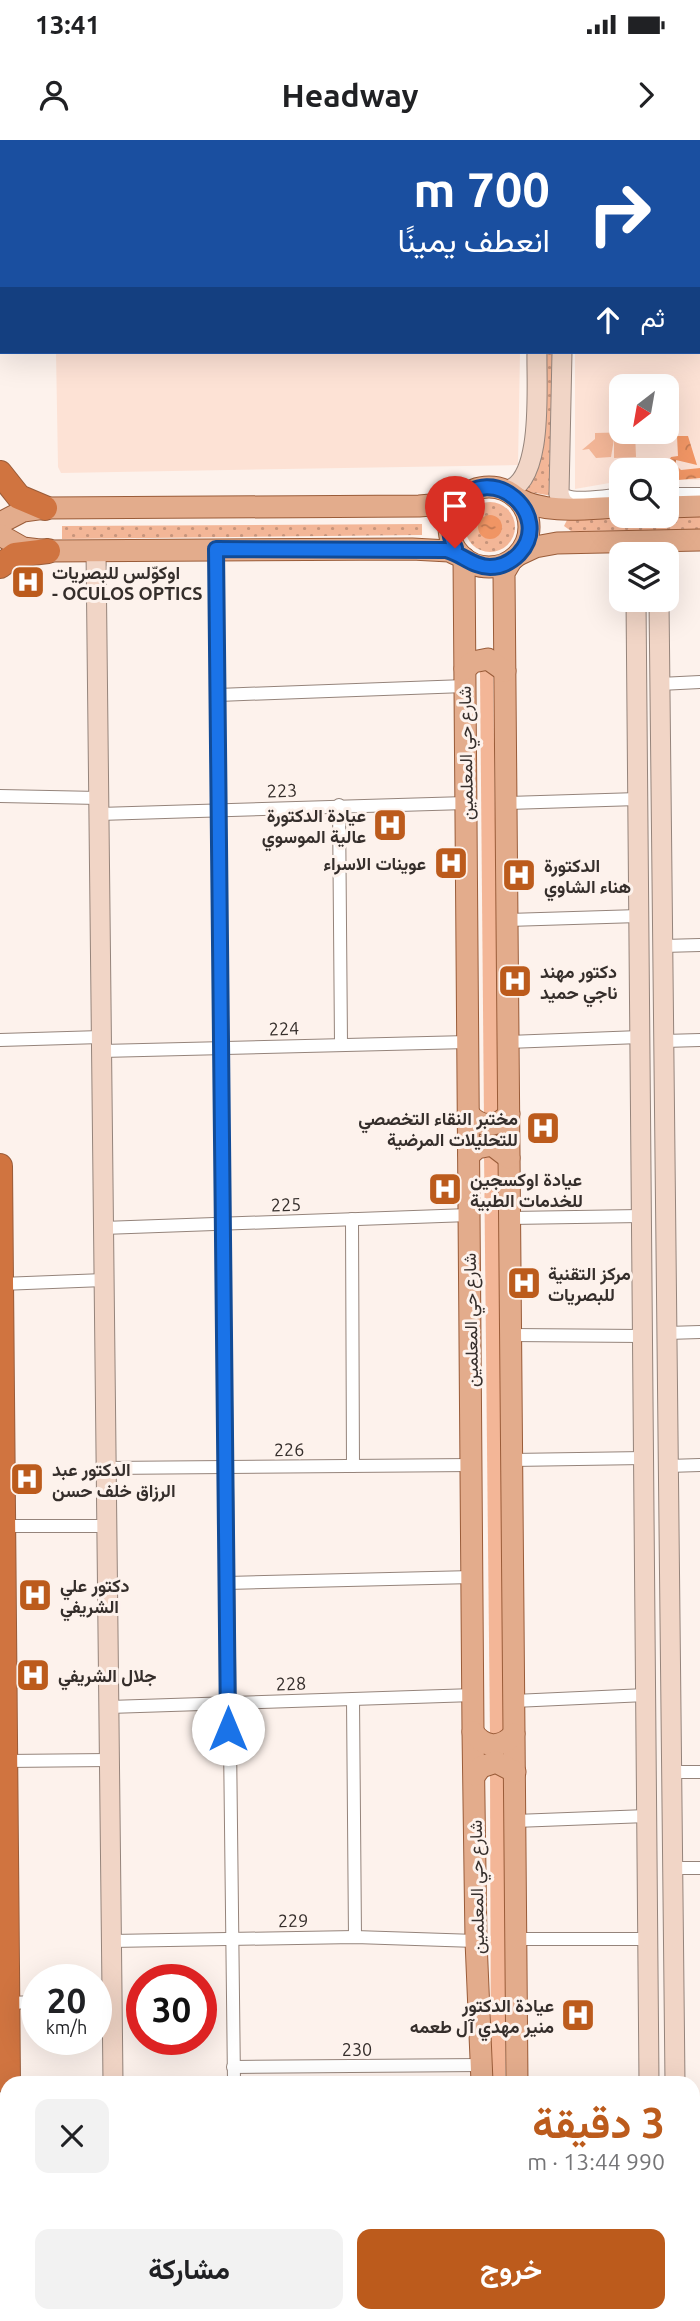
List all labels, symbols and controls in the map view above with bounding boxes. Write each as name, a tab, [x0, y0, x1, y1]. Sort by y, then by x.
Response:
text: 13:41	[35, 10, 100, 39]
icon: person	[35, 76, 73, 114]
icon: forward	[627, 76, 665, 114]
text: Headway	[282, 77, 419, 113]
text: 700 m	[413, 161, 550, 216]
icon: right	[574, 168, 665, 259]
text: انعطف يمينًا	[397, 222, 550, 258]
icon: ahead	[589, 301, 627, 339]
text: ثم	[641, 303, 665, 332]
north arrow	[609, 374, 679, 444]
map controls	[609, 374, 679, 612]
button: search	[609, 458, 679, 528]
pin	[425, 476, 485, 548]
icon: arrive	[436, 487, 474, 525]
button: layers	[609, 542, 679, 612]
place label: اوكوّلس للبصريات - OCULOS OPTICS	[52, 562, 203, 603]
hospital icon: اوكوّلس للبصريات - OCULOS OPTICS	[9, 563, 47, 601]
street label: شارع حي المعلمين	[454, 686, 482, 820]
street label: 223	[266, 779, 298, 801]
place label: عيادة الدكتورة عالية الموسوي	[262, 805, 366, 852]
hospital icon: عيادة الدكتورة عالية الموسوي	[371, 806, 409, 844]
hospital icon: عوينات الاسراء	[432, 844, 470, 882]
place label: عوينات الاسراء	[323, 853, 426, 875]
place label: الدكتورة هناء الشاوي	[544, 855, 631, 902]
hospital icon: الدكتورة هناء الشاوي	[500, 856, 538, 894]
place label: دكتور مهند ناجي حميد	[540, 961, 617, 1008]
hospital icon: دكتور مهند ناجي حميد	[496, 962, 534, 1000]
street label: 224	[268, 1017, 300, 1039]
place label: مختبر النقاء التخصصي للتحليلات المرضية	[358, 1108, 518, 1151]
hospital icon: مختبر النقاء التخصصي للتحليلات المرضية	[524, 1109, 562, 1147]
place label: عيادة اوكسجين للخدمات الطبية	[470, 1169, 583, 1212]
hospital icon: عيادة اوكسجين للخدمات الطبية	[426, 1170, 464, 1208]
street label: 225	[270, 1193, 302, 1215]
street label: شارع حي المعلمين	[459, 1253, 487, 1387]
place label: مركز التقنية للبصريات	[548, 1263, 631, 1306]
hospital icon: مركز التقنية للبصريات	[505, 1264, 543, 1302]
street label: 226	[274, 1439, 304, 1459]
place label: الدكتور عبد الرزاق خلف حسن	[52, 1459, 176, 1502]
hospital icon: الدكتور عبد الرزاق خلف حسن	[8, 1460, 46, 1498]
place label: دكتور علي الشريفي	[60, 1575, 129, 1622]
hospital icon: دكتور علي الشريفي	[16, 1576, 54, 1614]
hospital icon: جلال الشريفي	[14, 1656, 52, 1694]
place label: جلال الشريفي	[58, 1665, 156, 1691]
street label: 228	[275, 1672, 307, 1694]
position arrow	[191, 1692, 265, 1766]
street label: شارع حي المعلمين	[465, 1820, 493, 1954]
street label: 229	[278, 1910, 308, 1930]
speed limit sign: 30	[126, 1964, 217, 2055]
text: 20	[47, 1980, 86, 2020]
place label: عيادة الدكتور منير مهدي آل طعمه	[410, 1995, 554, 2042]
hospital icon: عيادة الدكتور منير مهدي آل طعمه	[559, 1996, 597, 2034]
text: km/h	[46, 2017, 87, 2037]
street label: 230	[342, 2039, 372, 2059]
button: close	[35, 2099, 109, 2173]
text: 3 دقيقة	[532, 2099, 665, 2146]
text: 990 m · 13:44	[527, 2149, 665, 2174]
button: مشاركة	[35, 2229, 343, 2309]
button: خروج	[357, 2229, 665, 2309]

